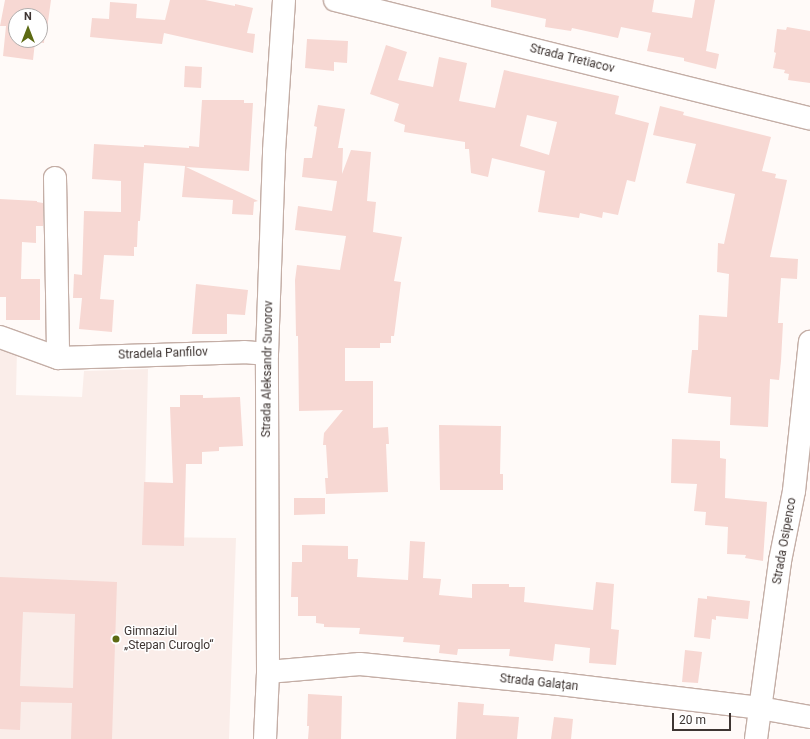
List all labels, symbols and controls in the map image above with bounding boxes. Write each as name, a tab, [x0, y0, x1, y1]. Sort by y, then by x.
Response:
north arrow	[8, 8, 48, 48]
text: N	[24, 10, 32, 23]
street label: Strada Tretiacov	[528, 41, 616, 77]
street label: Strada Aleksandr Suvorov	[260, 300, 276, 438]
street label: Stradela Panfilov	[118, 345, 208, 363]
street label: Strada Osipenco	[770, 496, 800, 586]
place label: Gimnaziul „Stepan Curoglo“	[124, 625, 214, 653]
marker: Gimnaziul „Stepan Curoglo“	[111, 634, 121, 644]
street label: Strada Galațan	[499, 672, 579, 694]
scale bar	[674, 705, 733, 731]
text: 20 m	[679, 713, 706, 727]

